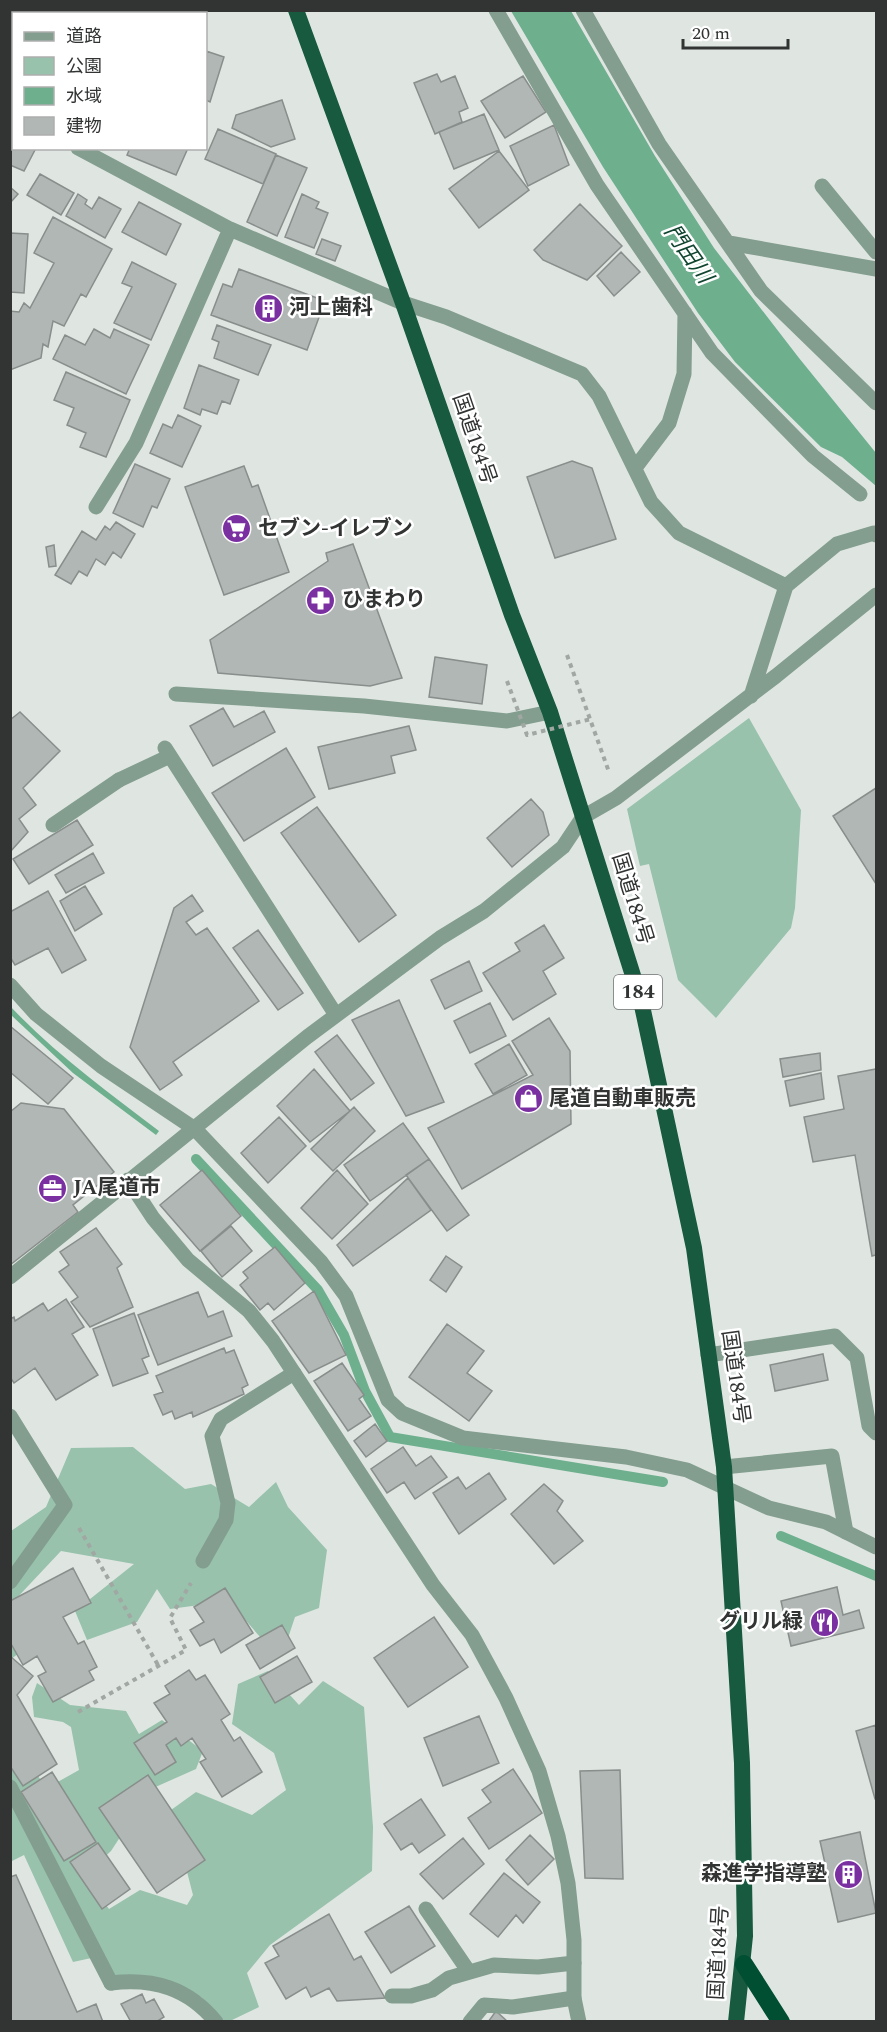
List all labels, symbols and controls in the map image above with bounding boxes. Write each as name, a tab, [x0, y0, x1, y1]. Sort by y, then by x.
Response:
legend	[12, 12, 207, 150]
scale bar	[683, 12, 788, 50]
text: 20 m	[692, 20, 730, 47]
text: 道路	[66, 23, 102, 50]
text: 公園	[66, 53, 102, 80]
text: 水域	[66, 83, 102, 110]
text: 建物	[66, 113, 102, 140]
water label: 門田川	[656, 217, 722, 292]
building icon: 河上歯科	[252, 292, 284, 324]
place label: 河上歯科	[289, 292, 373, 324]
street label: 国道184号	[443, 389, 505, 489]
supermarket icon: セブン-イレブン	[221, 513, 253, 545]
place label: セブン-イレブン	[258, 513, 413, 545]
pharmacy icon: ひまわり	[305, 584, 337, 616]
place label: ひまわり	[342, 584, 426, 616]
street label: 国道184号	[603, 849, 661, 949]
road number: 184	[614, 975, 662, 1009]
shop icon: 尾道自動車販売	[512, 1083, 544, 1115]
place label: 尾道自動車販売	[549, 1083, 696, 1115]
office icon: JA尾道市	[36, 1172, 68, 1204]
place label: JA尾道市	[73, 1172, 161, 1204]
street label: 国道184号	[713, 1328, 757, 1426]
place label: グリル緑	[719, 1606, 803, 1638]
restaurant icon: グリル緑	[808, 1606, 840, 1638]
place label: 森進学指導塾	[701, 1858, 827, 1890]
building icon: 森進学指導塾	[832, 1858, 864, 1890]
street label: 国道184号	[701, 1905, 737, 2001]

